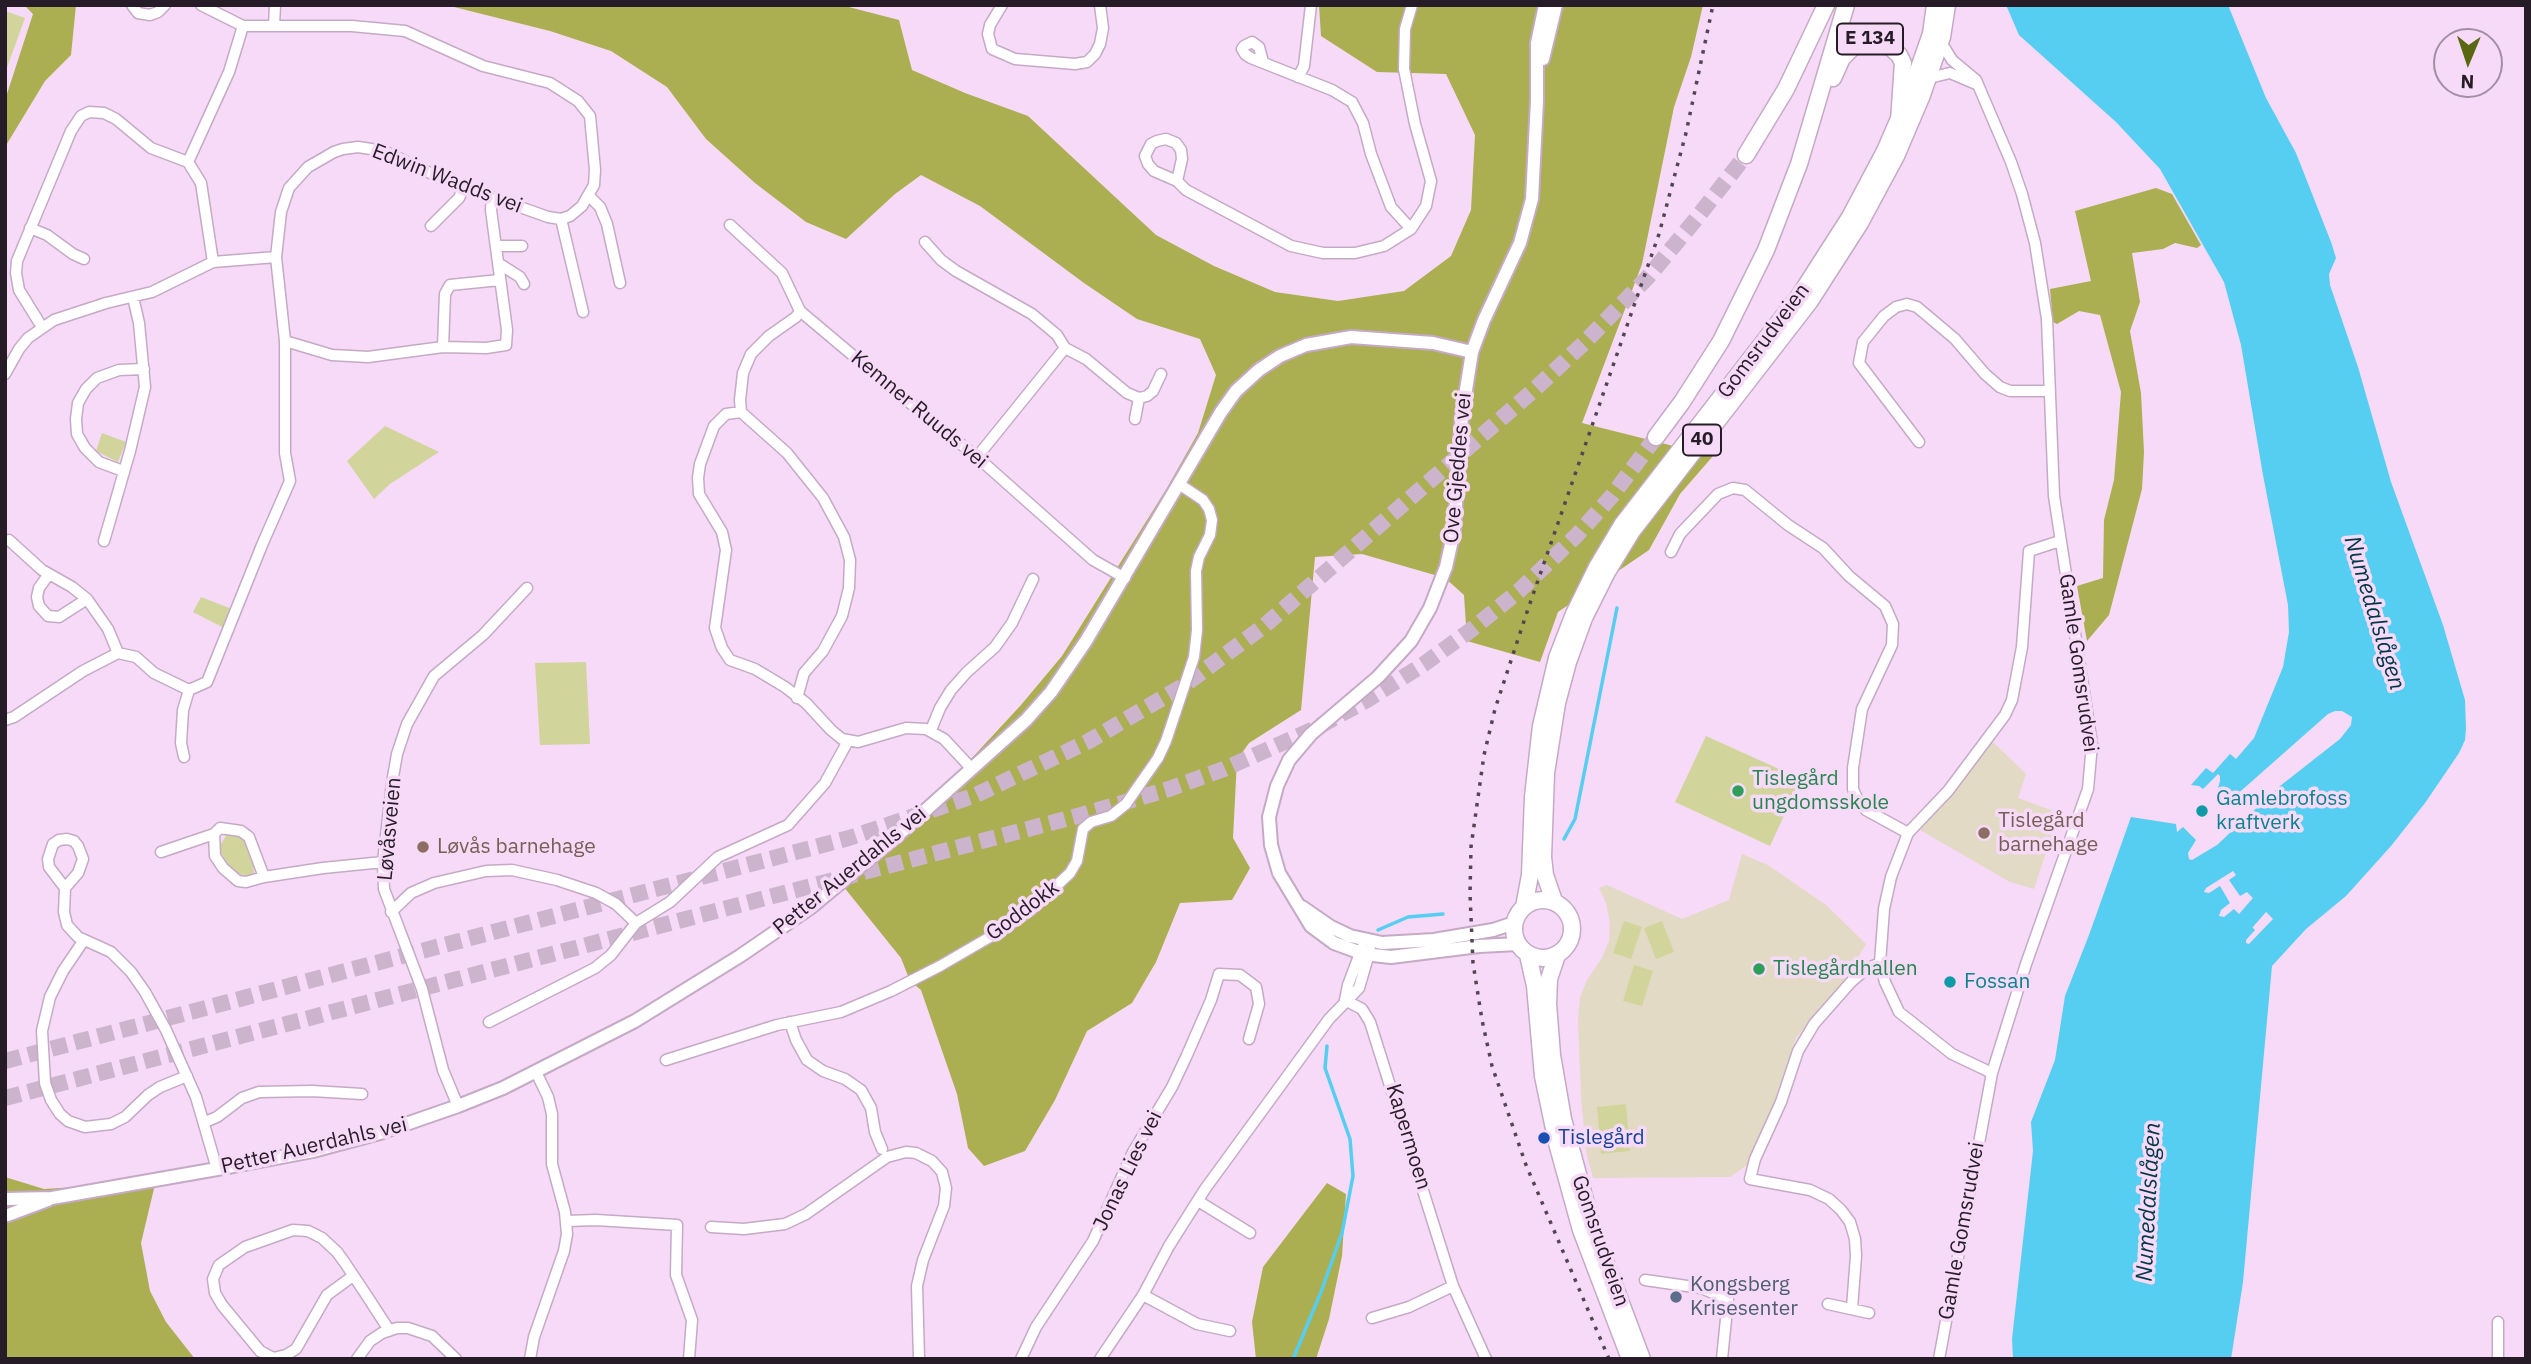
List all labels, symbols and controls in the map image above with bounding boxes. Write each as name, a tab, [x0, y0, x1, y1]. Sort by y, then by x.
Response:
road number: E 134	[1837, 23, 1903, 54]
north arrow	[2433, 28, 2503, 98]
text: N	[2460, 70, 2475, 94]
street label: Edwin Wadds vei	[368, 139, 526, 219]
street label: Gomsrudveien	[1713, 279, 1815, 403]
street label: Kemner Ruuds vei	[846, 346, 992, 474]
street label: Ove Gjeddes vei	[1439, 392, 1477, 544]
road number: 40	[1683, 424, 1721, 456]
water label: Numedalslågen	[2337, 533, 2411, 693]
street label: Gamle Gomsrudvei	[2053, 572, 2103, 754]
place label: Tislegård ungdomsskole	[1752, 766, 1889, 816]
street label: Løvåsveien	[373, 776, 407, 882]
marker: Tislegård ungdomsskole	[1730, 783, 1746, 799]
place label: Gamlebrofoss kraftverk	[2216, 786, 2348, 836]
street label: Petter Auerdahls vei	[768, 801, 932, 941]
marker: Gamlebrofoss kraftverk	[2194, 803, 2210, 819]
place label: Tislegård barnehage	[1998, 808, 2098, 858]
marker: Tislegård barnehage	[1976, 825, 1992, 841]
place label: Løvås barnehage	[437, 834, 596, 860]
marker: Løvås barnehage	[415, 839, 431, 855]
street label: Goddokk	[982, 875, 1064, 947]
place label: Tislegårdhallen	[1773, 956, 1918, 982]
marker: Tislegårdhallen	[1751, 961, 1767, 977]
place label: Fossan	[1964, 969, 2030, 995]
marker: Fossan	[1942, 974, 1958, 990]
street label: Kapermoen	[1380, 1081, 1436, 1193]
street label: Jonas Lies vei	[1088, 1107, 1168, 1235]
street label: Petter Auerdahls vei	[219, 1112, 409, 1180]
water label: Numedalslågen	[2131, 1122, 2167, 1282]
place label: Tislegård	[1558, 1125, 1645, 1151]
marker: Tislegård	[1536, 1130, 1552, 1146]
street label: Gamle Gomsrudvei	[1934, 1140, 1990, 1322]
street label: Gomsrudveien	[1566, 1172, 1634, 1310]
place label: Kongsberg Krisesenter	[1690, 1272, 1798, 1322]
marker: Kongsberg Krisesenter	[1668, 1289, 1684, 1305]

